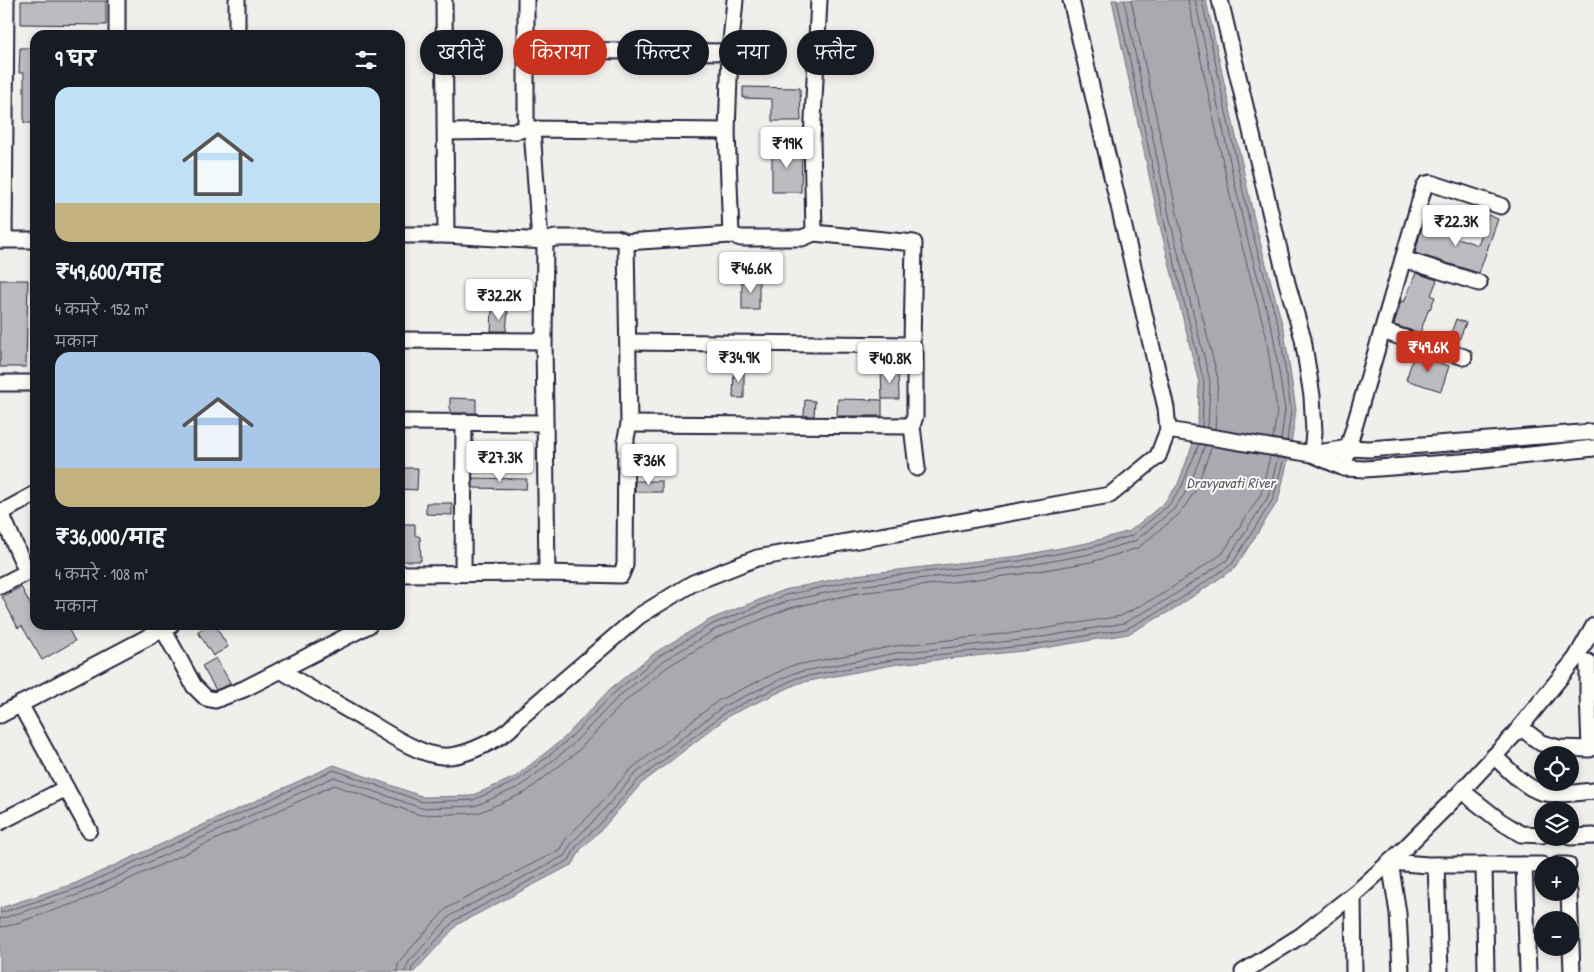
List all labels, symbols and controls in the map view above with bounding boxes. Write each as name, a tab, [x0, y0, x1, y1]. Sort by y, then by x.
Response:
chip: खरीदें	[420, 30, 503, 75]
chip: किराया	[513, 30, 607, 75]
chip: फ़िल्टर	[617, 30, 709, 75]
chip: नया	[719, 30, 787, 75]
chip: फ़्लैट	[797, 30, 874, 75]
text: 9 घर	[55, 44, 96, 73]
icon: filters	[352, 46, 380, 74]
icon: home	[173, 119, 263, 209]
pin: ₹19K	[757, 126, 817, 169]
text: ₹19K	[771, 132, 803, 154]
pin: ₹22.3K	[1415, 204, 1497, 247]
text: ₹22.3K	[1434, 210, 1478, 232]
pin: ₹46.6K	[710, 252, 792, 294]
text: ₹49,600/माह	[55, 257, 162, 286]
text: ₹46.6K	[730, 257, 772, 279]
pin: ₹32.2K	[458, 278, 540, 321]
text: ₹32.2K	[477, 284, 521, 306]
text: 4 कमरे · 152 m²	[55, 298, 148, 320]
text: मकान	[55, 330, 97, 352]
pin: ₹49.6K	[1387, 330, 1469, 373]
text: ₹49.6K	[1407, 336, 1449, 358]
pin: ₹34.9K	[698, 340, 780, 383]
pin: ₹40.8K	[849, 342, 931, 384]
text: ₹34.9K	[718, 346, 760, 368]
text: ₹40.8K	[869, 347, 911, 369]
icon: home	[173, 384, 263, 474]
pin: ₹27.3K	[459, 440, 541, 483]
pin: ₹36K	[619, 444, 679, 486]
text: ₹27.3K	[477, 446, 523, 468]
text: ₹36K	[633, 449, 665, 471]
water label: Dravyavati River	[1187, 472, 1278, 493]
text: ₹36,000/माह	[55, 522, 165, 551]
text: 4 कमरे · 108 m²	[55, 563, 148, 585]
text: मकान	[55, 595, 97, 617]
map controls	[1534, 746, 1579, 956]
button: locate	[1534, 746, 1579, 791]
button: layers	[1534, 801, 1579, 846]
button: +	[1534, 856, 1579, 901]
button: −	[1534, 911, 1579, 956]

